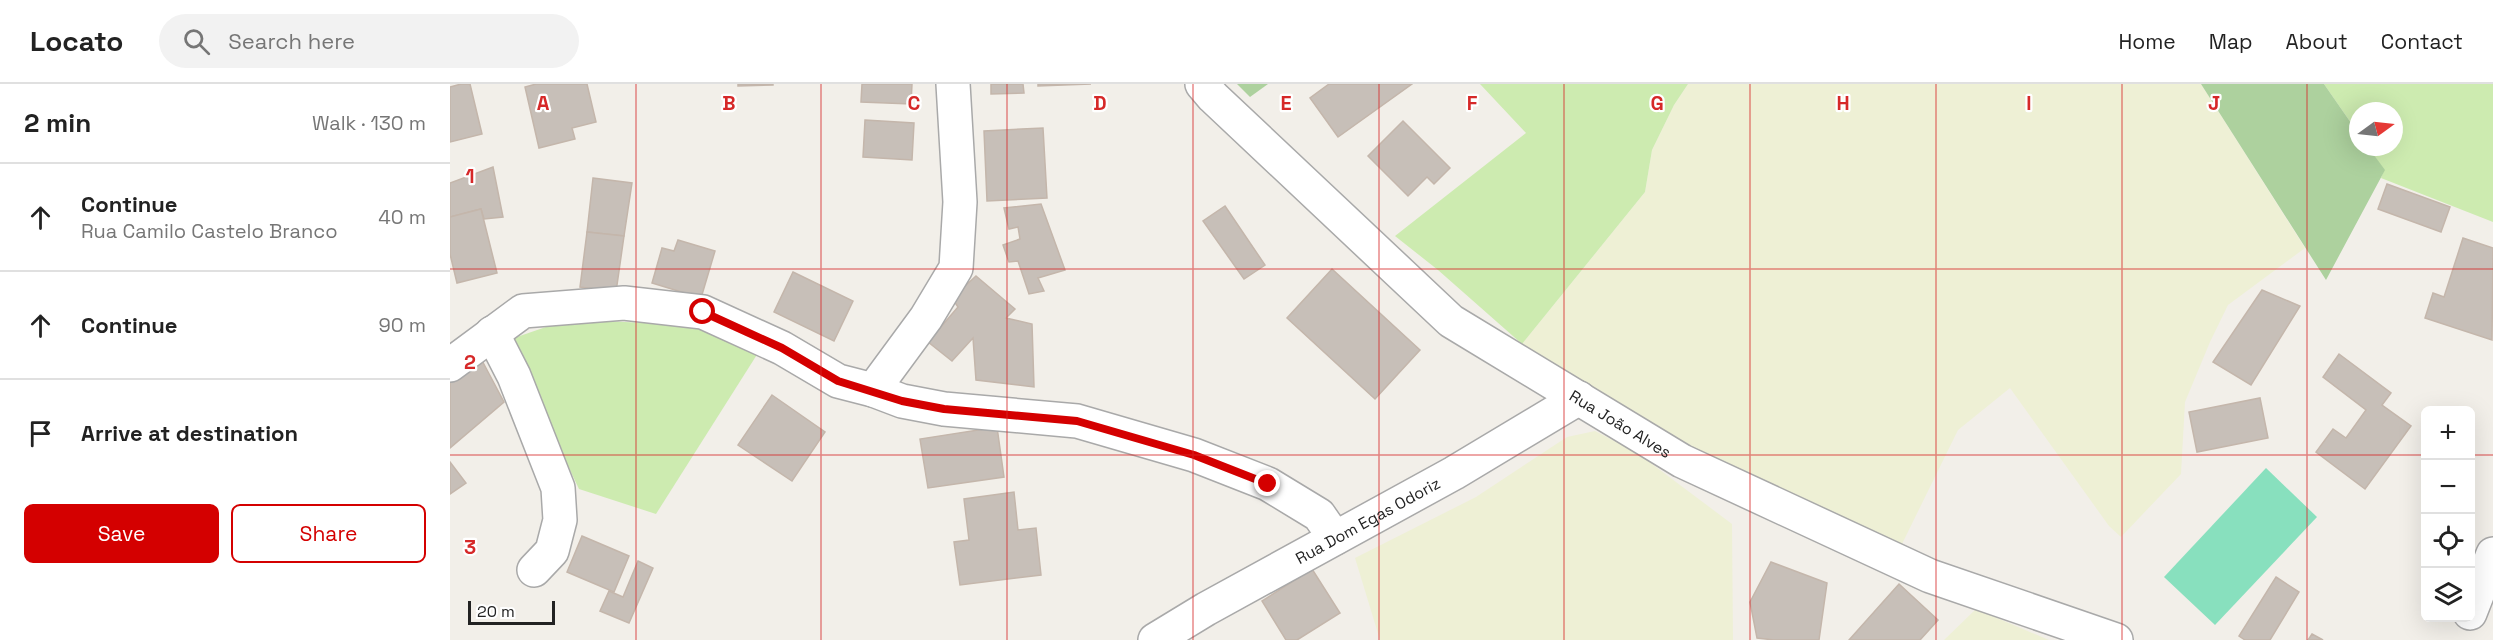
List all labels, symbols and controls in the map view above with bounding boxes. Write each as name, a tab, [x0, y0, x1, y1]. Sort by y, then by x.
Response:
search box	[159, 14, 579, 68]
text: Locato	[30, 23, 123, 59]
icon: search	[180, 25, 213, 58]
text: Search here	[228, 27, 355, 55]
text: Home	[2118, 28, 2176, 55]
text: Map	[2209, 28, 2253, 55]
text: About	[2286, 28, 2348, 55]
text: Contact	[2381, 28, 2463, 55]
text: A	[537, 90, 550, 116]
text: B	[722, 90, 736, 116]
text: C	[908, 90, 921, 116]
text: D	[1093, 90, 1107, 116]
text: E	[1280, 90, 1292, 116]
text: F	[1467, 90, 1478, 116]
text: G	[1650, 90, 1664, 116]
text: H	[1836, 90, 1850, 116]
text: I	[2026, 90, 2032, 116]
text: J	[2208, 90, 2220, 116]
north arrow	[2349, 102, 2403, 156]
text: 2 min	[24, 106, 91, 140]
text: Walk · 130 m	[312, 110, 426, 136]
text: 1	[465, 163, 475, 189]
text: Continue	[81, 190, 177, 218]
icon: ahead	[24, 201, 57, 234]
text: 40 m	[378, 204, 426, 230]
text: Rua Camilo Castelo Branco	[81, 218, 338, 244]
route start	[689, 298, 715, 324]
icon: ahead	[24, 309, 57, 342]
text: Continue	[81, 311, 177, 339]
text: 90 m	[379, 312, 426, 338]
text: 2	[464, 349, 476, 375]
street label: Rua João Alves	[1565, 385, 1675, 463]
map controls	[2421, 406, 2475, 622]
button: +	[2421, 406, 2475, 460]
icon: arrive	[24, 417, 57, 450]
text: Arrive at destination	[81, 419, 298, 447]
button: −	[2421, 460, 2475, 514]
route end	[1254, 470, 1280, 496]
street label: Rua Dom Egas Odoriz	[1292, 473, 1444, 569]
button: Save	[24, 504, 219, 563]
button: Share	[231, 504, 426, 563]
button: locate	[2421, 514, 2475, 568]
text: 3	[464, 534, 476, 560]
button: layers	[2421, 568, 2475, 622]
scale bar	[468, 598, 555, 626]
text: 20 m	[477, 601, 515, 622]

